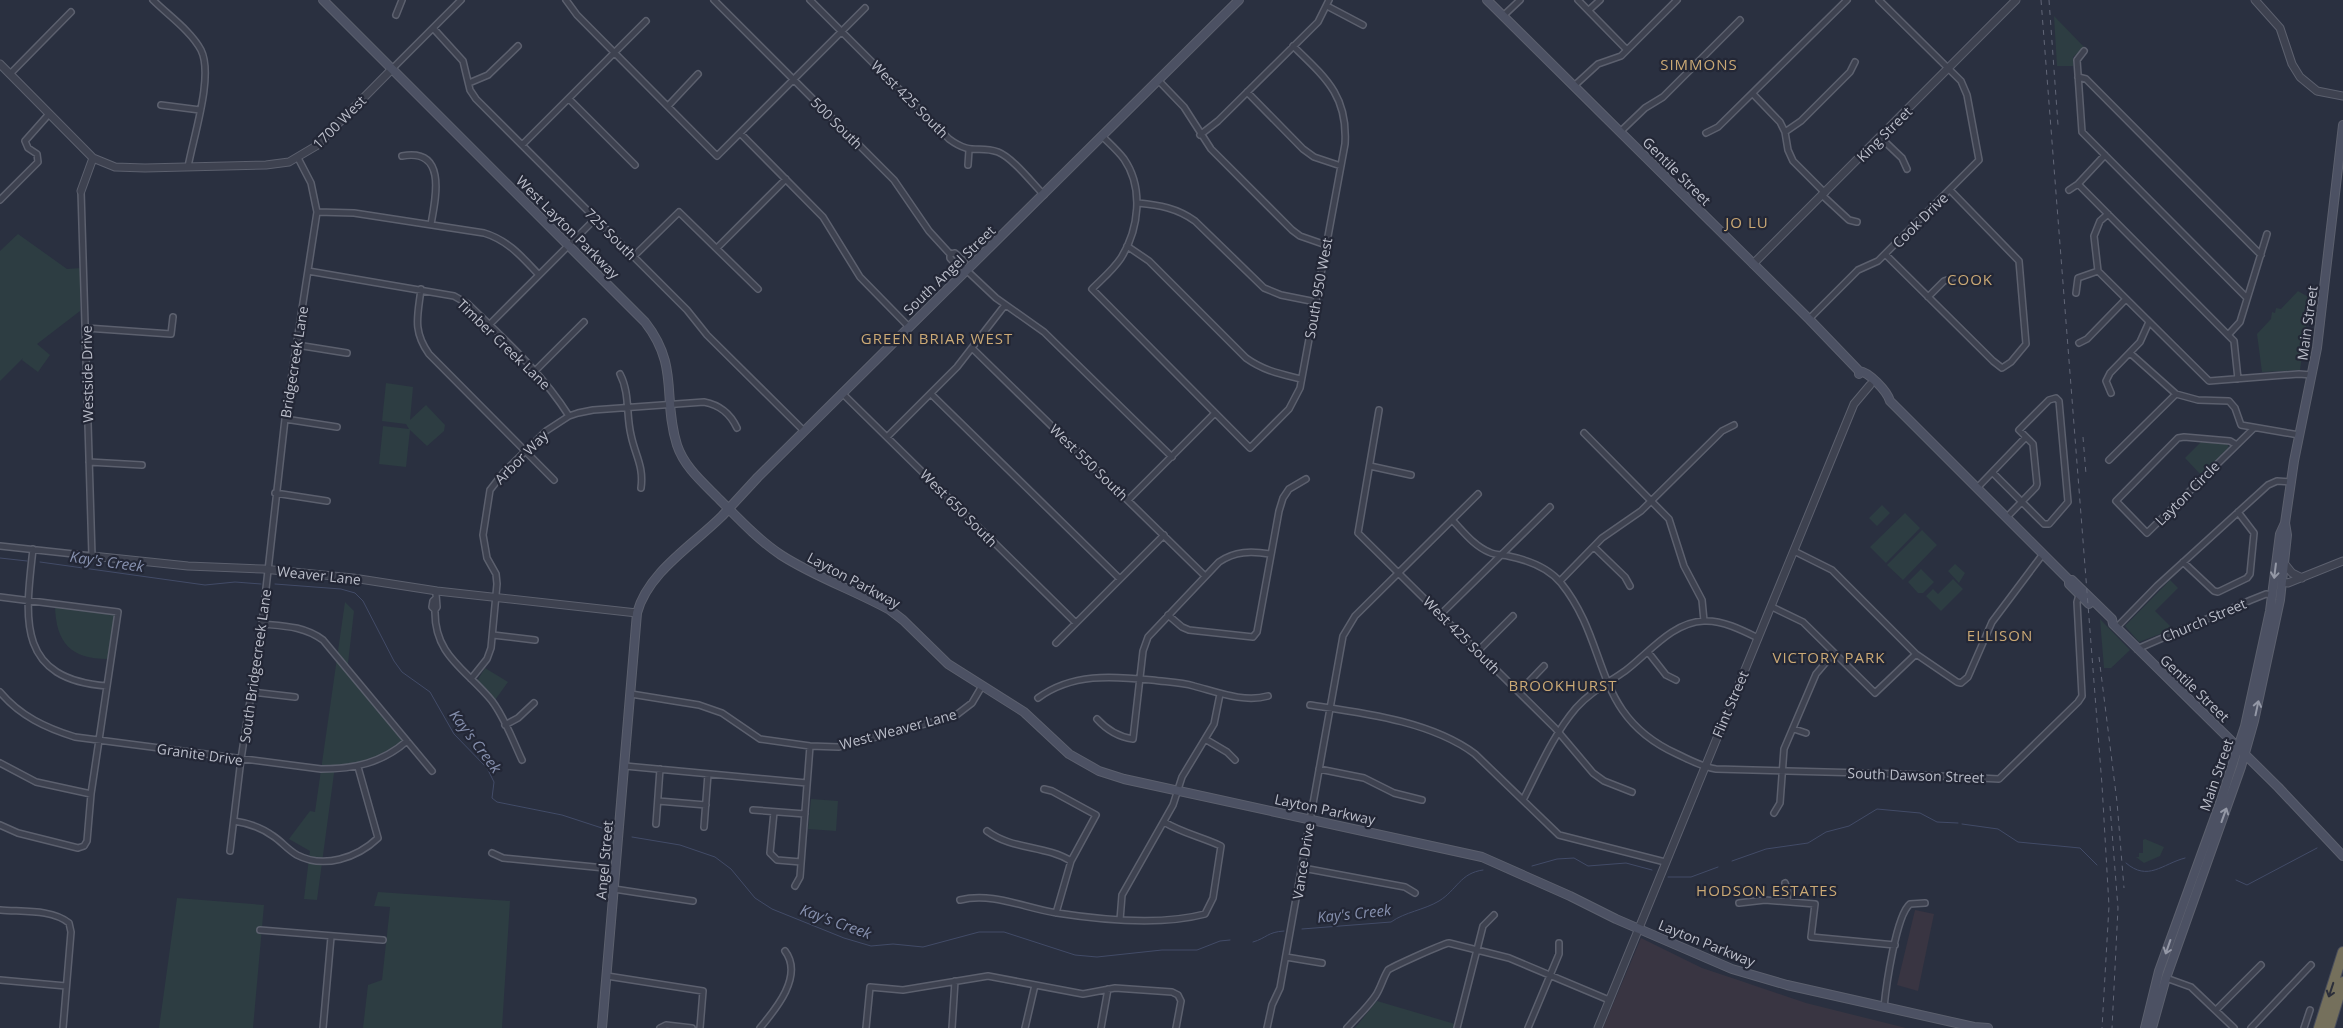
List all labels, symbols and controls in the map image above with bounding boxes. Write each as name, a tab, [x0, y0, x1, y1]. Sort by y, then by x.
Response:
district label: SIMMONS	[1660, 54, 1738, 74]
street label: West 425 South	[867, 56, 953, 142]
street label: 1700 West	[308, 91, 370, 153]
street label: 500 South	[807, 93, 867, 153]
street label: King Street	[1852, 102, 1916, 166]
street label: Gentile Street	[1639, 133, 1715, 209]
street label: West Layton Parkway	[512, 171, 624, 283]
street label: Cook Drive	[1888, 188, 1952, 252]
street label: 725 South	[581, 204, 641, 264]
district label: JO LU	[1723, 212, 1769, 232]
street label: South Angel Street	[899, 221, 999, 319]
street label: South 950 West	[1300, 236, 1336, 340]
district label: COOK	[1947, 269, 1993, 289]
street label: Main Street	[2292, 284, 2322, 362]
street label: Timber Creek Lane	[453, 295, 555, 394]
street label: Bridgecreek Lane	[276, 305, 312, 419]
street label: Westside Drive	[77, 325, 97, 423]
district label: GREEN BRIAR WEST	[861, 328, 1013, 348]
street label: West 550 South	[1046, 420, 1132, 504]
street label: Arbor Way	[490, 425, 553, 488]
street label: Layton Circle	[2151, 457, 2223, 529]
street label: West 650 South	[916, 465, 1002, 551]
water label: Kay's Creek	[69, 546, 146, 576]
street label: Layton Parkway	[804, 548, 905, 613]
street label: Weaver Lane	[276, 561, 362, 589]
one-way arrow	[2270, 562, 2280, 578]
street label: South Bridgecreek Lane	[235, 588, 275, 744]
street label: West 425 South	[1419, 592, 1505, 678]
street label: Church Street	[2159, 594, 2249, 646]
district label: ELLISON	[1967, 625, 2033, 645]
district label: VICTORY PARK	[1772, 647, 1886, 667]
street label: Gentile Street	[2156, 650, 2234, 726]
street label: Flint Street	[1707, 668, 1753, 740]
district label: BROOKHURST	[1508, 675, 1618, 695]
one-way arrow	[2253, 700, 2263, 716]
street label: West Weaver Lane	[837, 704, 959, 754]
water label: Kay's Creek	[446, 705, 507, 777]
street label: Main Street	[2195, 736, 2237, 814]
street label: Granite Drive	[156, 739, 244, 769]
street label: South Dawson Street	[1847, 763, 1985, 787]
street label: Layton Parkway	[1273, 789, 1378, 829]
one-way arrow	[2220, 808, 2229, 823]
street label: Angel Street	[591, 820, 617, 900]
street label: Vance Drive	[1288, 821, 1318, 901]
district label: HODSON ESTATES	[1696, 880, 1838, 900]
water label: Kay's Creek	[798, 899, 875, 943]
water label: Kay's Creek	[1316, 899, 1393, 927]
street label: Layton Parkway	[1656, 915, 1759, 971]
one-way arrow	[2163, 939, 2172, 954]
one-way arrow	[2326, 982, 2335, 998]

